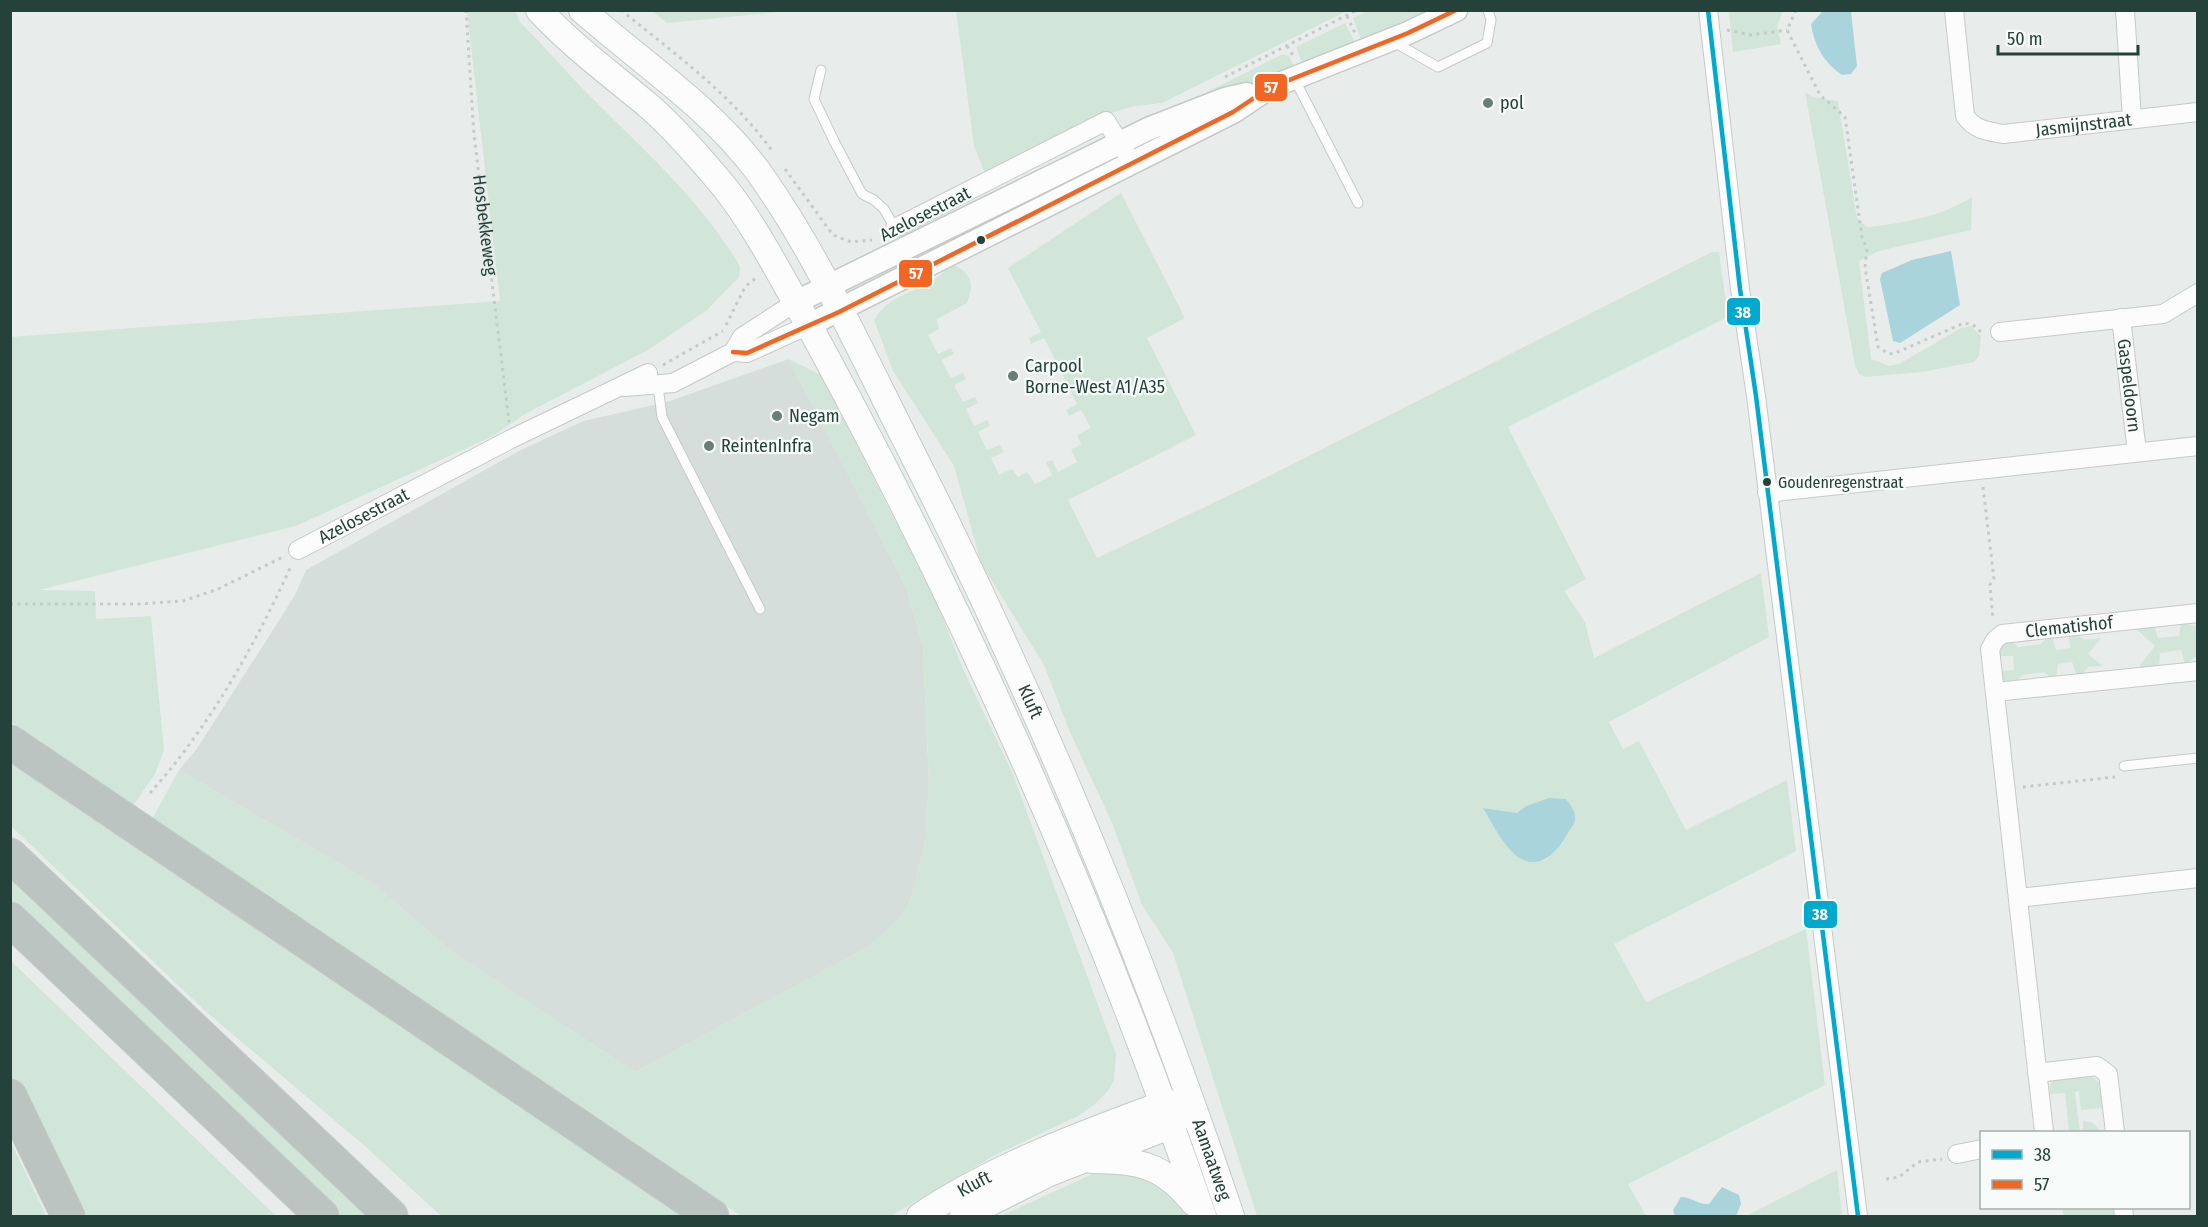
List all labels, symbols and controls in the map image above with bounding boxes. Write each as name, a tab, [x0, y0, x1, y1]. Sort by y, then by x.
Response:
scale bar	[1998, 18, 2138, 56]
text: 50 m	[2007, 28, 2043, 50]
line badge: 57	[1254, 73, 1288, 102]
text: 57	[1264, 78, 1278, 97]
place label: pol	[1500, 92, 1524, 114]
marker: pol	[1481, 96, 1495, 110]
street label: Jasmijnstraat	[2034, 109, 2133, 141]
street label: Hosbekkeweg	[468, 173, 502, 277]
street label: Azelosestraat	[876, 182, 974, 246]
unlabelled marker	[975, 234, 987, 246]
line badge: 57	[898, 259, 933, 288]
text: 57	[909, 264, 923, 283]
line badge: 38	[1726, 297, 1761, 326]
text: 38	[1734, 303, 1752, 322]
street label: Gaspeldoorn	[2113, 337, 2146, 434]
place label: Carpool Borne-West A1/A35	[1025, 355, 1165, 398]
marker: Carpool Borne-West A1/A35	[1006, 369, 1020, 383]
place label: Negam	[789, 405, 840, 427]
marker: Negam	[770, 409, 784, 423]
place label: ReintenInfra	[721, 435, 812, 457]
marker: ReintenInfra	[702, 439, 716, 453]
place label: Goudenregenstraat	[1778, 473, 1904, 492]
marker: Goudenregenstraat	[1761, 476, 1773, 488]
street label: Azelosestraat	[315, 483, 413, 548]
street label: Clematishof	[2024, 611, 2115, 642]
street label: Kluft	[1013, 681, 1048, 722]
line badge: 38	[1803, 900, 1838, 929]
text: 38	[1811, 905, 1829, 924]
street label: Aamaatweg	[1187, 1116, 1236, 1204]
legend	[1980, 1131, 2190, 1209]
text: 38	[2034, 1144, 2051, 1166]
street label: Kluft	[953, 1166, 995, 1202]
text: 57	[2034, 1174, 2049, 1196]

